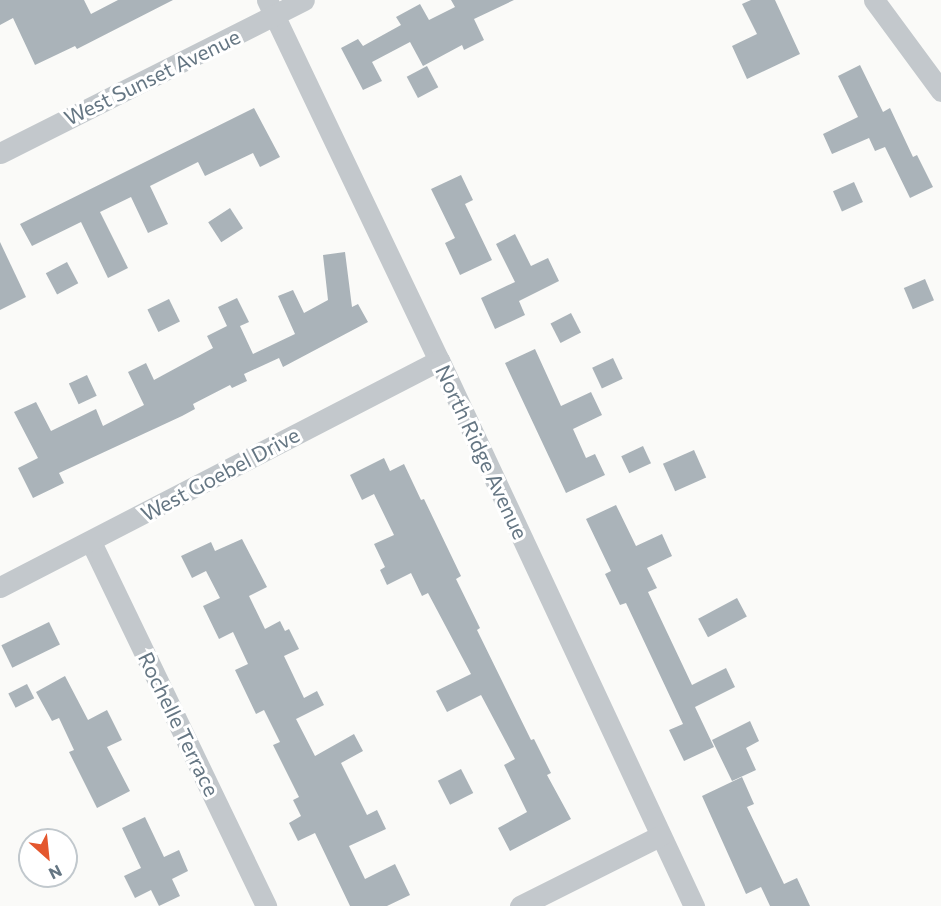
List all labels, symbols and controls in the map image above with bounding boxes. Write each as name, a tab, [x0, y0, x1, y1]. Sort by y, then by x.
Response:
street label: West Sunset Avenue	[60, 24, 244, 130]
street label: North Ridge Avenue	[431, 361, 533, 543]
street label: West Goebel Drive	[136, 422, 304, 526]
street label: Rochelle Terrace	[133, 648, 225, 800]
north arrow	[18, 828, 78, 888]
text: N	[46, 862, 65, 884]

